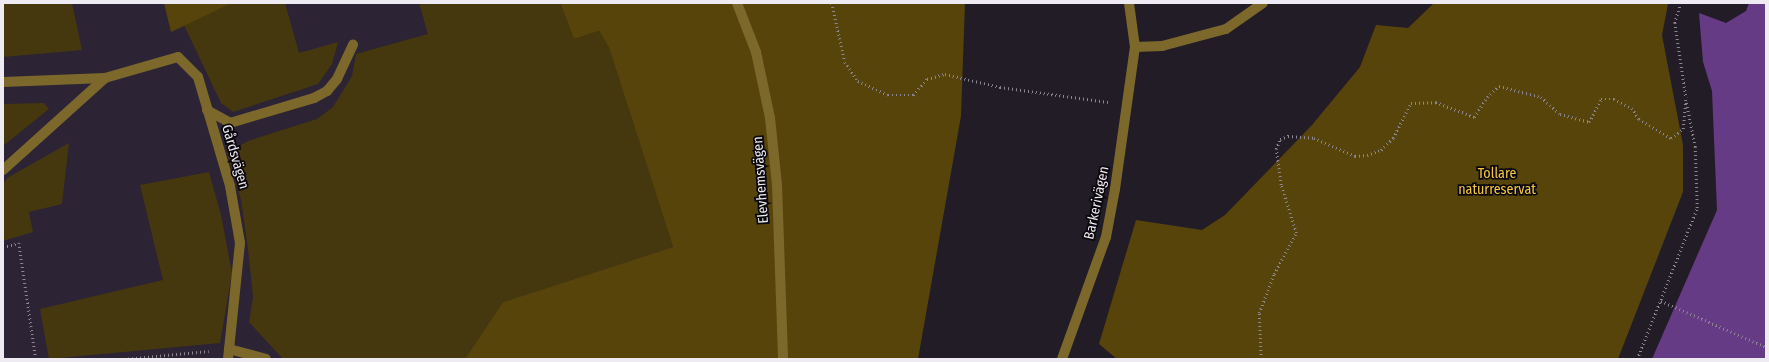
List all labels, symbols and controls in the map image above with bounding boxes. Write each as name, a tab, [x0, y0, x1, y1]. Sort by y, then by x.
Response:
street label: Gårdsvägen	[218, 123, 252, 191]
street label: Elevhemsvägen	[750, 136, 772, 224]
street label: Barkerivägen	[1081, 165, 1113, 241]
park label: Tollare naturreservat	[1458, 166, 1536, 198]

